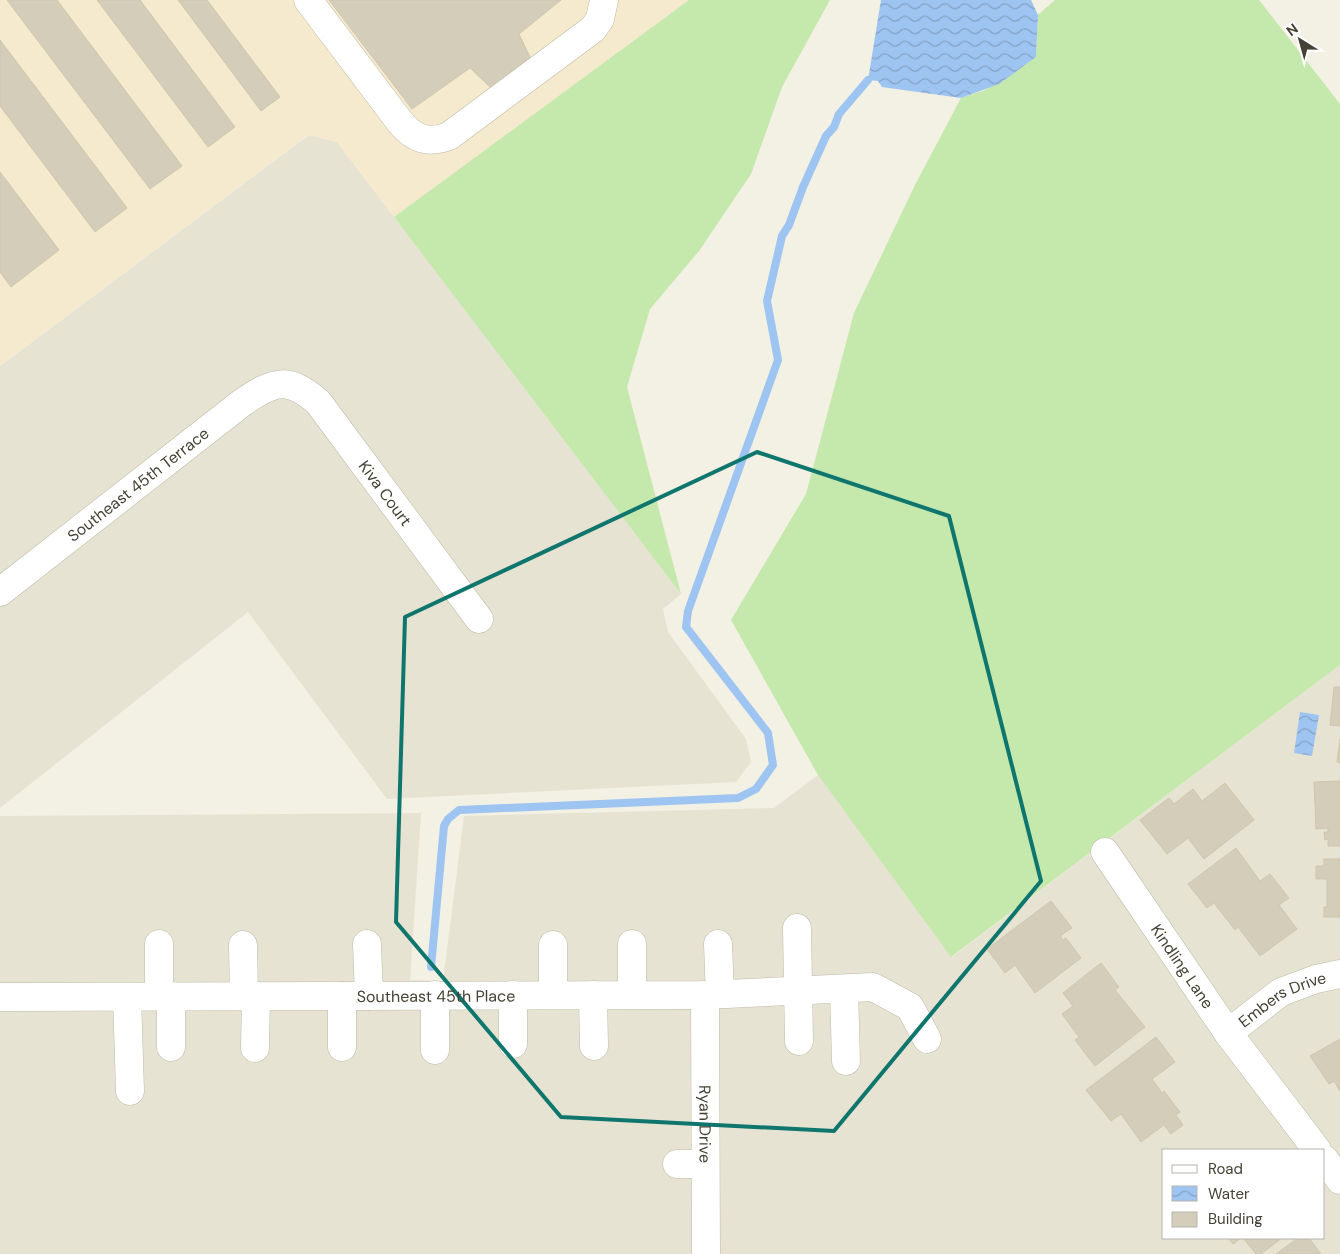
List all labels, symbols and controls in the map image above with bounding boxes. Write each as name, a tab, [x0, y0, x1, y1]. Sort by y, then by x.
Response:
north arrow	[1275, 15, 1325, 65]
text: N	[1283, 19, 1302, 40]
street label: Southeast 45th Terrace	[63, 422, 213, 546]
street label: Kiva Court	[354, 456, 417, 530]
street label: Kindling Lane	[1146, 920, 1219, 1012]
street label: Embers Drive	[1234, 967, 1328, 1032]
street label: Southeast 45th Place	[357, 985, 515, 1006]
street label: Ryan Drive	[695, 1085, 716, 1163]
legend	[1162, 1149, 1325, 1239]
text: Road	[1208, 1159, 1243, 1179]
text: Water	[1208, 1184, 1250, 1204]
text: Building	[1208, 1209, 1263, 1229]

